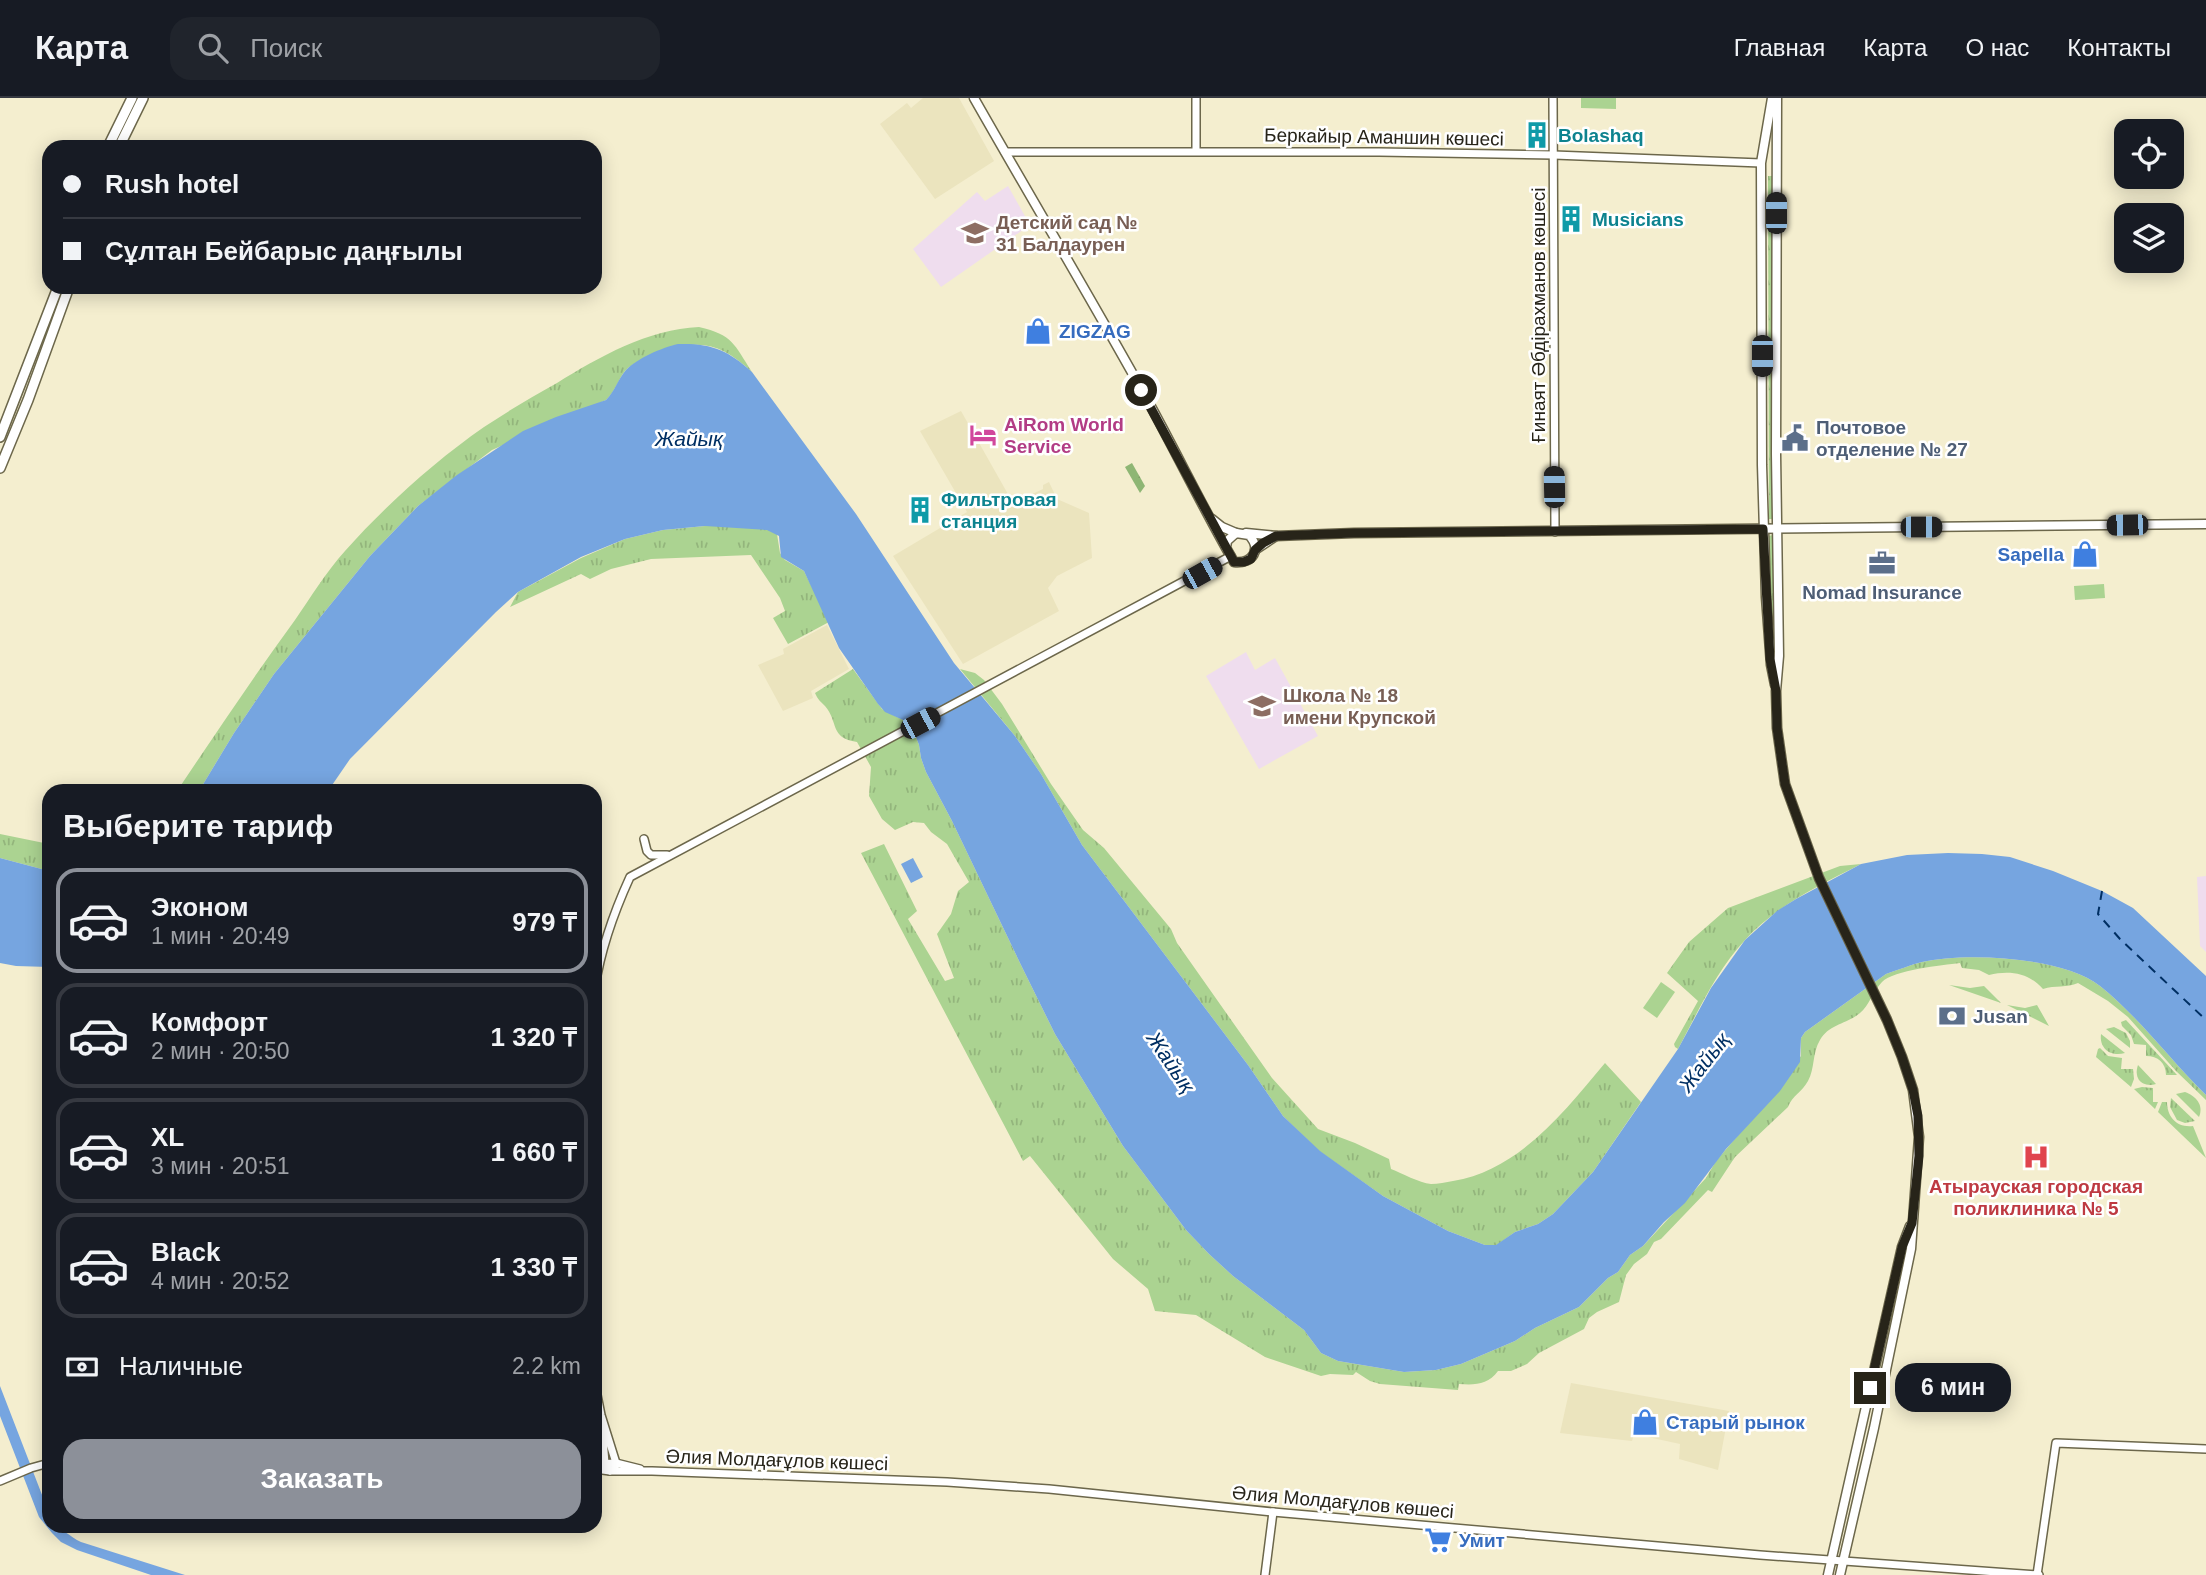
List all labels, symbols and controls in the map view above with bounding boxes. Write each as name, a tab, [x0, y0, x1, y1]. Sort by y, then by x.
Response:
search box	[170, 17, 660, 80]
text: Карта	[35, 29, 128, 66]
icon: search	[194, 29, 232, 67]
text: Поиск	[250, 33, 322, 63]
text: Главная	[1734, 34, 1825, 61]
text: Карта	[1863, 34, 1927, 61]
text: О нас	[1965, 34, 2029, 61]
text: Контакты	[2067, 34, 2171, 61]
map controls	[2114, 119, 2184, 273]
button: locate	[2114, 119, 2184, 189]
building icon: Bolashaq	[1522, 120, 1552, 150]
street label: Беркайыр Аманшин көшесі	[1264, 124, 1504, 150]
place label: Bolashaq	[1558, 125, 1644, 146]
text: Rush hotel	[105, 169, 239, 199]
street label: Ғинаят Әбдірахманов көшесі	[1528, 188, 1549, 443]
car	[1766, 192, 1787, 234]
button: layers	[2114, 203, 2184, 273]
building icon: Musicians	[1556, 204, 1586, 234]
place label: Musicians	[1592, 209, 1684, 230]
place label: Детский сад № 31 Балдаурен	[996, 212, 1138, 255]
school or university icon: Детский сад № 31 Балдаурен	[960, 218, 990, 248]
text: Сұлтан Бейбарыс даңғылы	[105, 236, 463, 266]
shop icon: ZIGZAG	[1023, 316, 1053, 346]
place label: ZIGZAG	[1059, 321, 1131, 342]
car	[1752, 335, 1773, 377]
route start	[1125, 374, 1157, 406]
place label: AiRom World Service	[1004, 414, 1124, 457]
place label: Почтовое отделение № 27	[1816, 417, 1968, 460]
hotel icon: AiRom World Service	[968, 420, 998, 450]
public building icon: Почтовое отделение № 27	[1780, 423, 1810, 453]
water label: Жайық	[654, 427, 724, 450]
car	[1544, 466, 1565, 508]
place label: Фильтровая станция	[941, 489, 1057, 532]
building icon: Фильтровая станция	[905, 495, 935, 525]
car	[2106, 514, 2149, 536]
car	[1901, 517, 1943, 538]
shop icon: Sapella	[2070, 539, 2100, 569]
place label: Sapella	[1997, 544, 2064, 565]
office icon: Nomad Insurance	[1867, 548, 1897, 578]
car	[1179, 554, 1226, 592]
place label: Nomad Insurance	[1802, 582, 1962, 603]
place label: Школа № 18 имени Крупской	[1283, 685, 1436, 728]
school or university icon: Школа № 18 имени Крупской	[1247, 691, 1277, 721]
car	[897, 704, 944, 742]
text: Выберите тариф	[63, 808, 333, 844]
icon: car	[67, 889, 130, 952]
text: Эконом	[151, 892, 249, 922]
text: 979 ₸	[512, 907, 577, 937]
text: 1 мин · 20:49	[151, 923, 290, 949]
bank icon: Jusan	[1937, 1001, 1967, 1031]
icon: car	[67, 1004, 130, 1067]
place label: Jusan	[1973, 1006, 2028, 1027]
text: Комфорт	[151, 1007, 268, 1037]
text: 1 320 ₸	[491, 1022, 577, 1052]
water label: Жайық	[1142, 1027, 1200, 1098]
water label: Жайық	[1673, 1027, 1735, 1097]
text: 2 мин · 20:50	[151, 1038, 290, 1064]
icon: car	[67, 1119, 130, 1182]
text: XL	[151, 1122, 184, 1152]
text: 1 660 ₸	[491, 1137, 577, 1167]
hospital icon: Атырауская городская поликлиника № 5	[2021, 1142, 2051, 1172]
text: 3 мин · 20:51	[151, 1153, 290, 1179]
place label: Атырауская городская поликлиника № 5	[1929, 1176, 2143, 1219]
icon: car	[67, 1234, 130, 1297]
text: Black	[151, 1237, 220, 1267]
text: 1 330 ₸	[491, 1252, 577, 1282]
text: 4 мин · 20:52	[151, 1268, 290, 1294]
icon: cash	[63, 1348, 101, 1386]
text: Наличные	[119, 1351, 243, 1381]
text: 2.2 km	[512, 1353, 581, 1379]
callout: 6 мин	[1895, 1364, 2010, 1412]
route end	[1854, 1372, 1886, 1404]
text: 6 мин	[1921, 1374, 1985, 1400]
shop icon: Старый рынок	[1630, 1407, 1660, 1437]
place label: Старый рынок	[1666, 1412, 1805, 1433]
button: Заказать	[63, 1439, 581, 1519]
street label: Әлия Молдағұлов көшесі	[665, 1446, 889, 1474]
street label: Әлия Молдағұлов көшесі	[1231, 1482, 1455, 1522]
supermarket icon: Умит	[1423, 1525, 1453, 1555]
place label: Умит	[1459, 1530, 1505, 1551]

